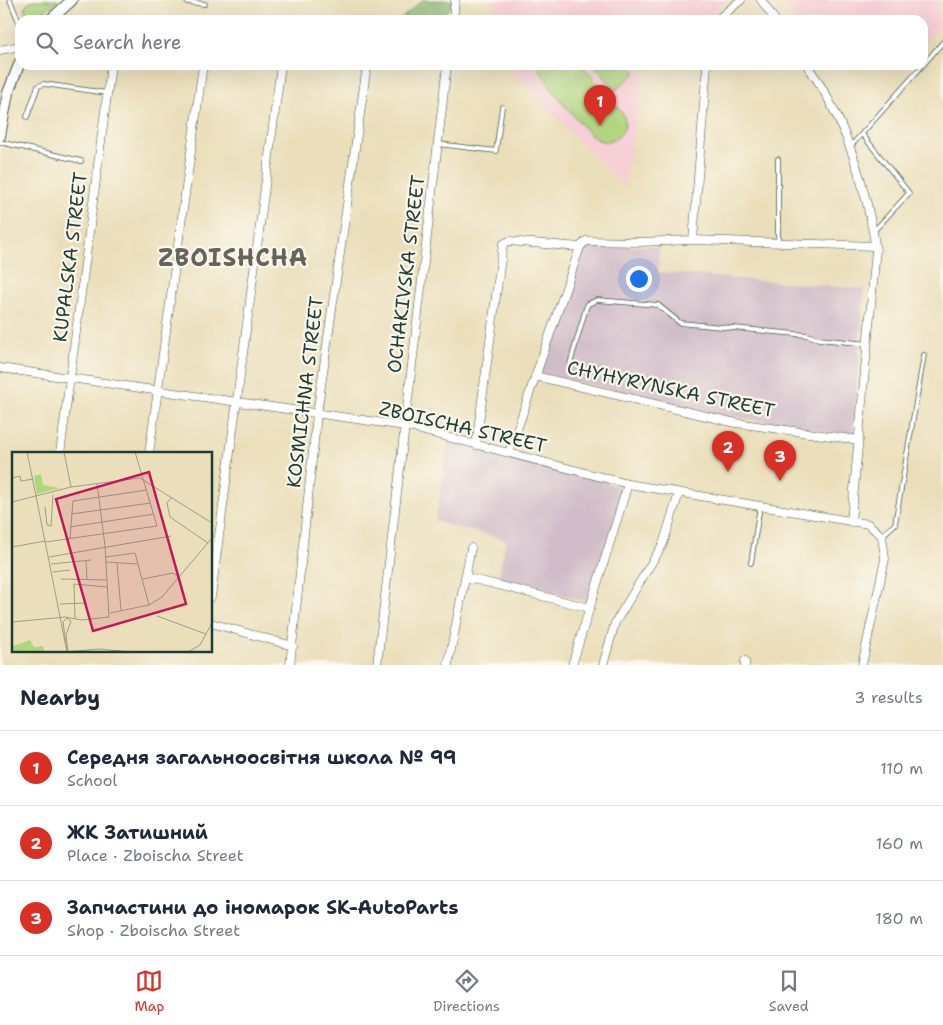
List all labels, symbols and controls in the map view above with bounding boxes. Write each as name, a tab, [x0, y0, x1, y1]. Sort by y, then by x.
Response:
search box	[15, 15, 928, 70]
icon: search	[33, 29, 61, 57]
text: Search here	[73, 30, 182, 55]
pin: 1	[584, 85, 616, 126]
street label: KUPALSKA STREET	[47, 170, 93, 344]
street label: OCHAKIVSKA STREET	[381, 173, 431, 375]
district label: ZBOISHCHA	[158, 242, 308, 274]
your location	[626, 266, 652, 292]
street label: KOSMICHNA STREET	[281, 294, 329, 489]
street label: CHYHYRYNSKA STREET	[565, 355, 778, 423]
street label: ZBOISCHA STREET	[377, 396, 550, 459]
pin: 2	[712, 431, 744, 472]
pin: 3	[764, 440, 796, 481]
inset map	[12, 452, 212, 652]
text: Nearby	[20, 684, 100, 712]
text: 3 results	[854, 687, 923, 708]
text: Середня загальноосвітня школа № 99	[67, 745, 456, 770]
text: 1	[32, 758, 40, 779]
text: 110 m	[880, 758, 923, 779]
text: School	[67, 770, 117, 791]
text: ЖК Затишний	[67, 820, 208, 845]
text: 2	[30, 833, 42, 854]
text: 160 m	[876, 833, 923, 854]
text: Place · Zboischa Street	[67, 845, 244, 866]
text: Запчастини до іномарок SK-AutoParts	[67, 895, 459, 920]
text: 3	[30, 908, 42, 929]
text: 180 m	[875, 908, 923, 929]
text: Shop · Zboischa Street	[67, 920, 240, 941]
tab: Map	[134, 967, 164, 1015]
tab: Directions	[433, 967, 500, 1015]
tab: Saved	[769, 967, 809, 1015]

